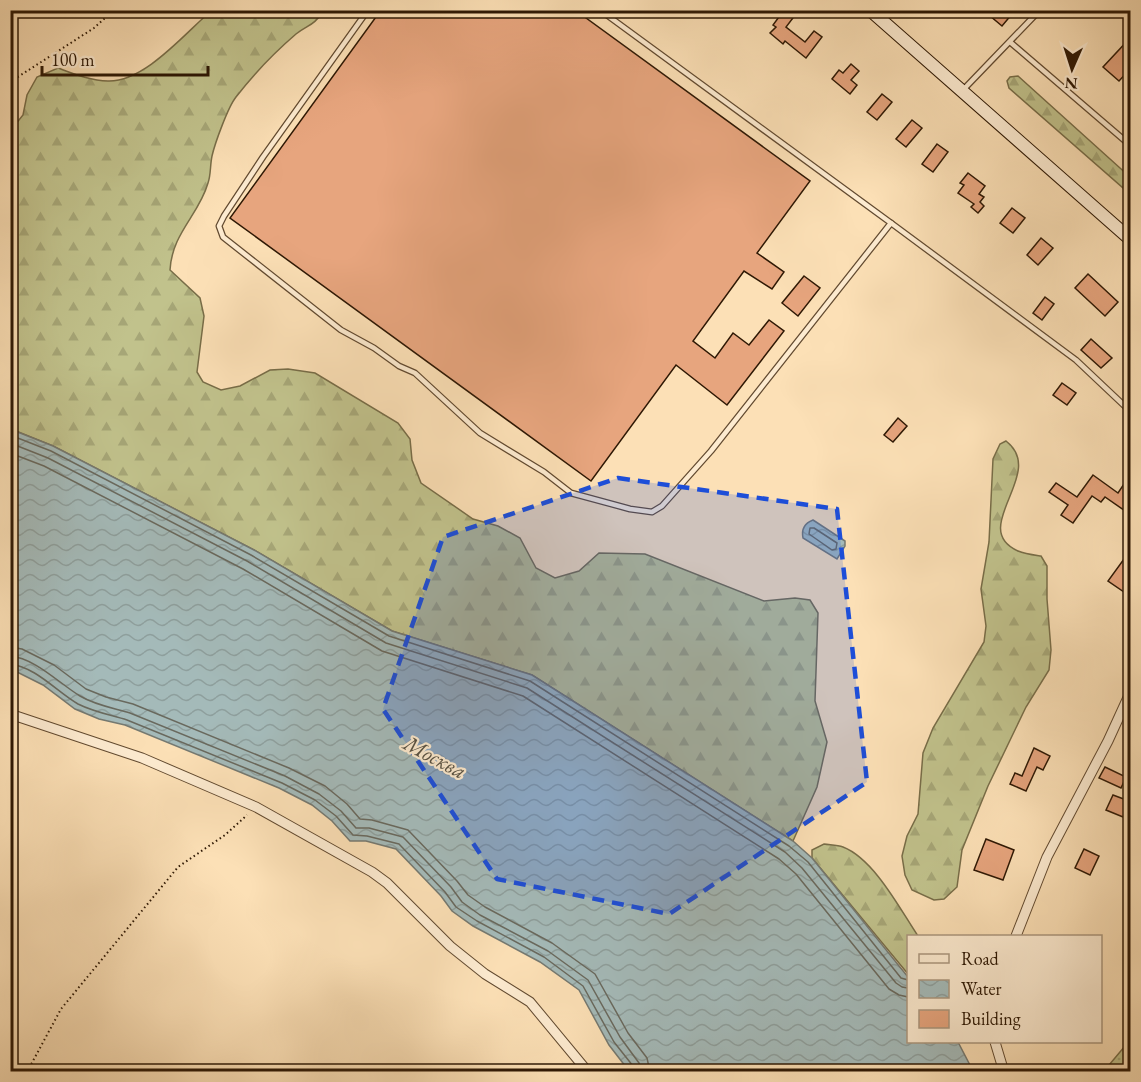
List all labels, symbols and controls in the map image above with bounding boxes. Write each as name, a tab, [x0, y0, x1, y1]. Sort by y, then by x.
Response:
scale bar	[42, 39, 208, 77]
north arrow	[1042, 39, 1102, 99]
text: 100 m	[51, 48, 95, 71]
text: N	[1064, 73, 1078, 94]
water label: Москва	[397, 728, 471, 785]
legend	[907, 935, 1102, 1043]
text: Road	[961, 947, 1000, 970]
text: Water	[961, 977, 1002, 1000]
text: Building	[961, 1007, 1021, 1030]

